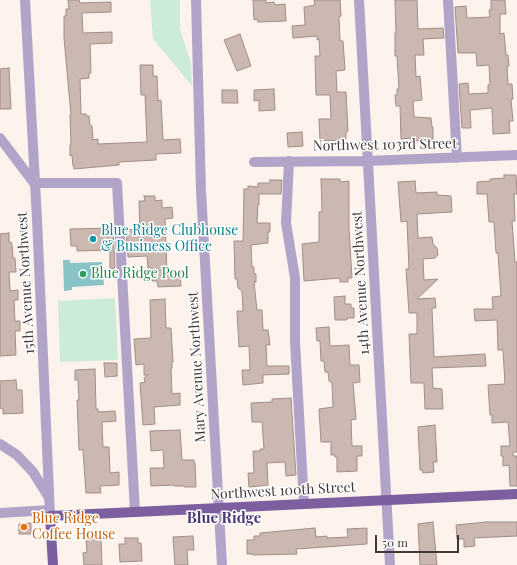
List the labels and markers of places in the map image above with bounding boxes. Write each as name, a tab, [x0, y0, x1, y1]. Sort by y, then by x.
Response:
place label: Blue Ridge Clubhouse & Business Office	[101, 223, 238, 256]
marker: Blue Ridge Clubhouse & Business Office	[88, 234, 98, 244]
place label: Blue Ridge Pool	[91, 266, 189, 282]
marker: Blue Ridge Pool	[78, 269, 88, 279]
place label: Blue Ridge Coffee House	[32, 511, 115, 544]
marker: Blue Ridge Coffee House	[19, 522, 29, 532]

